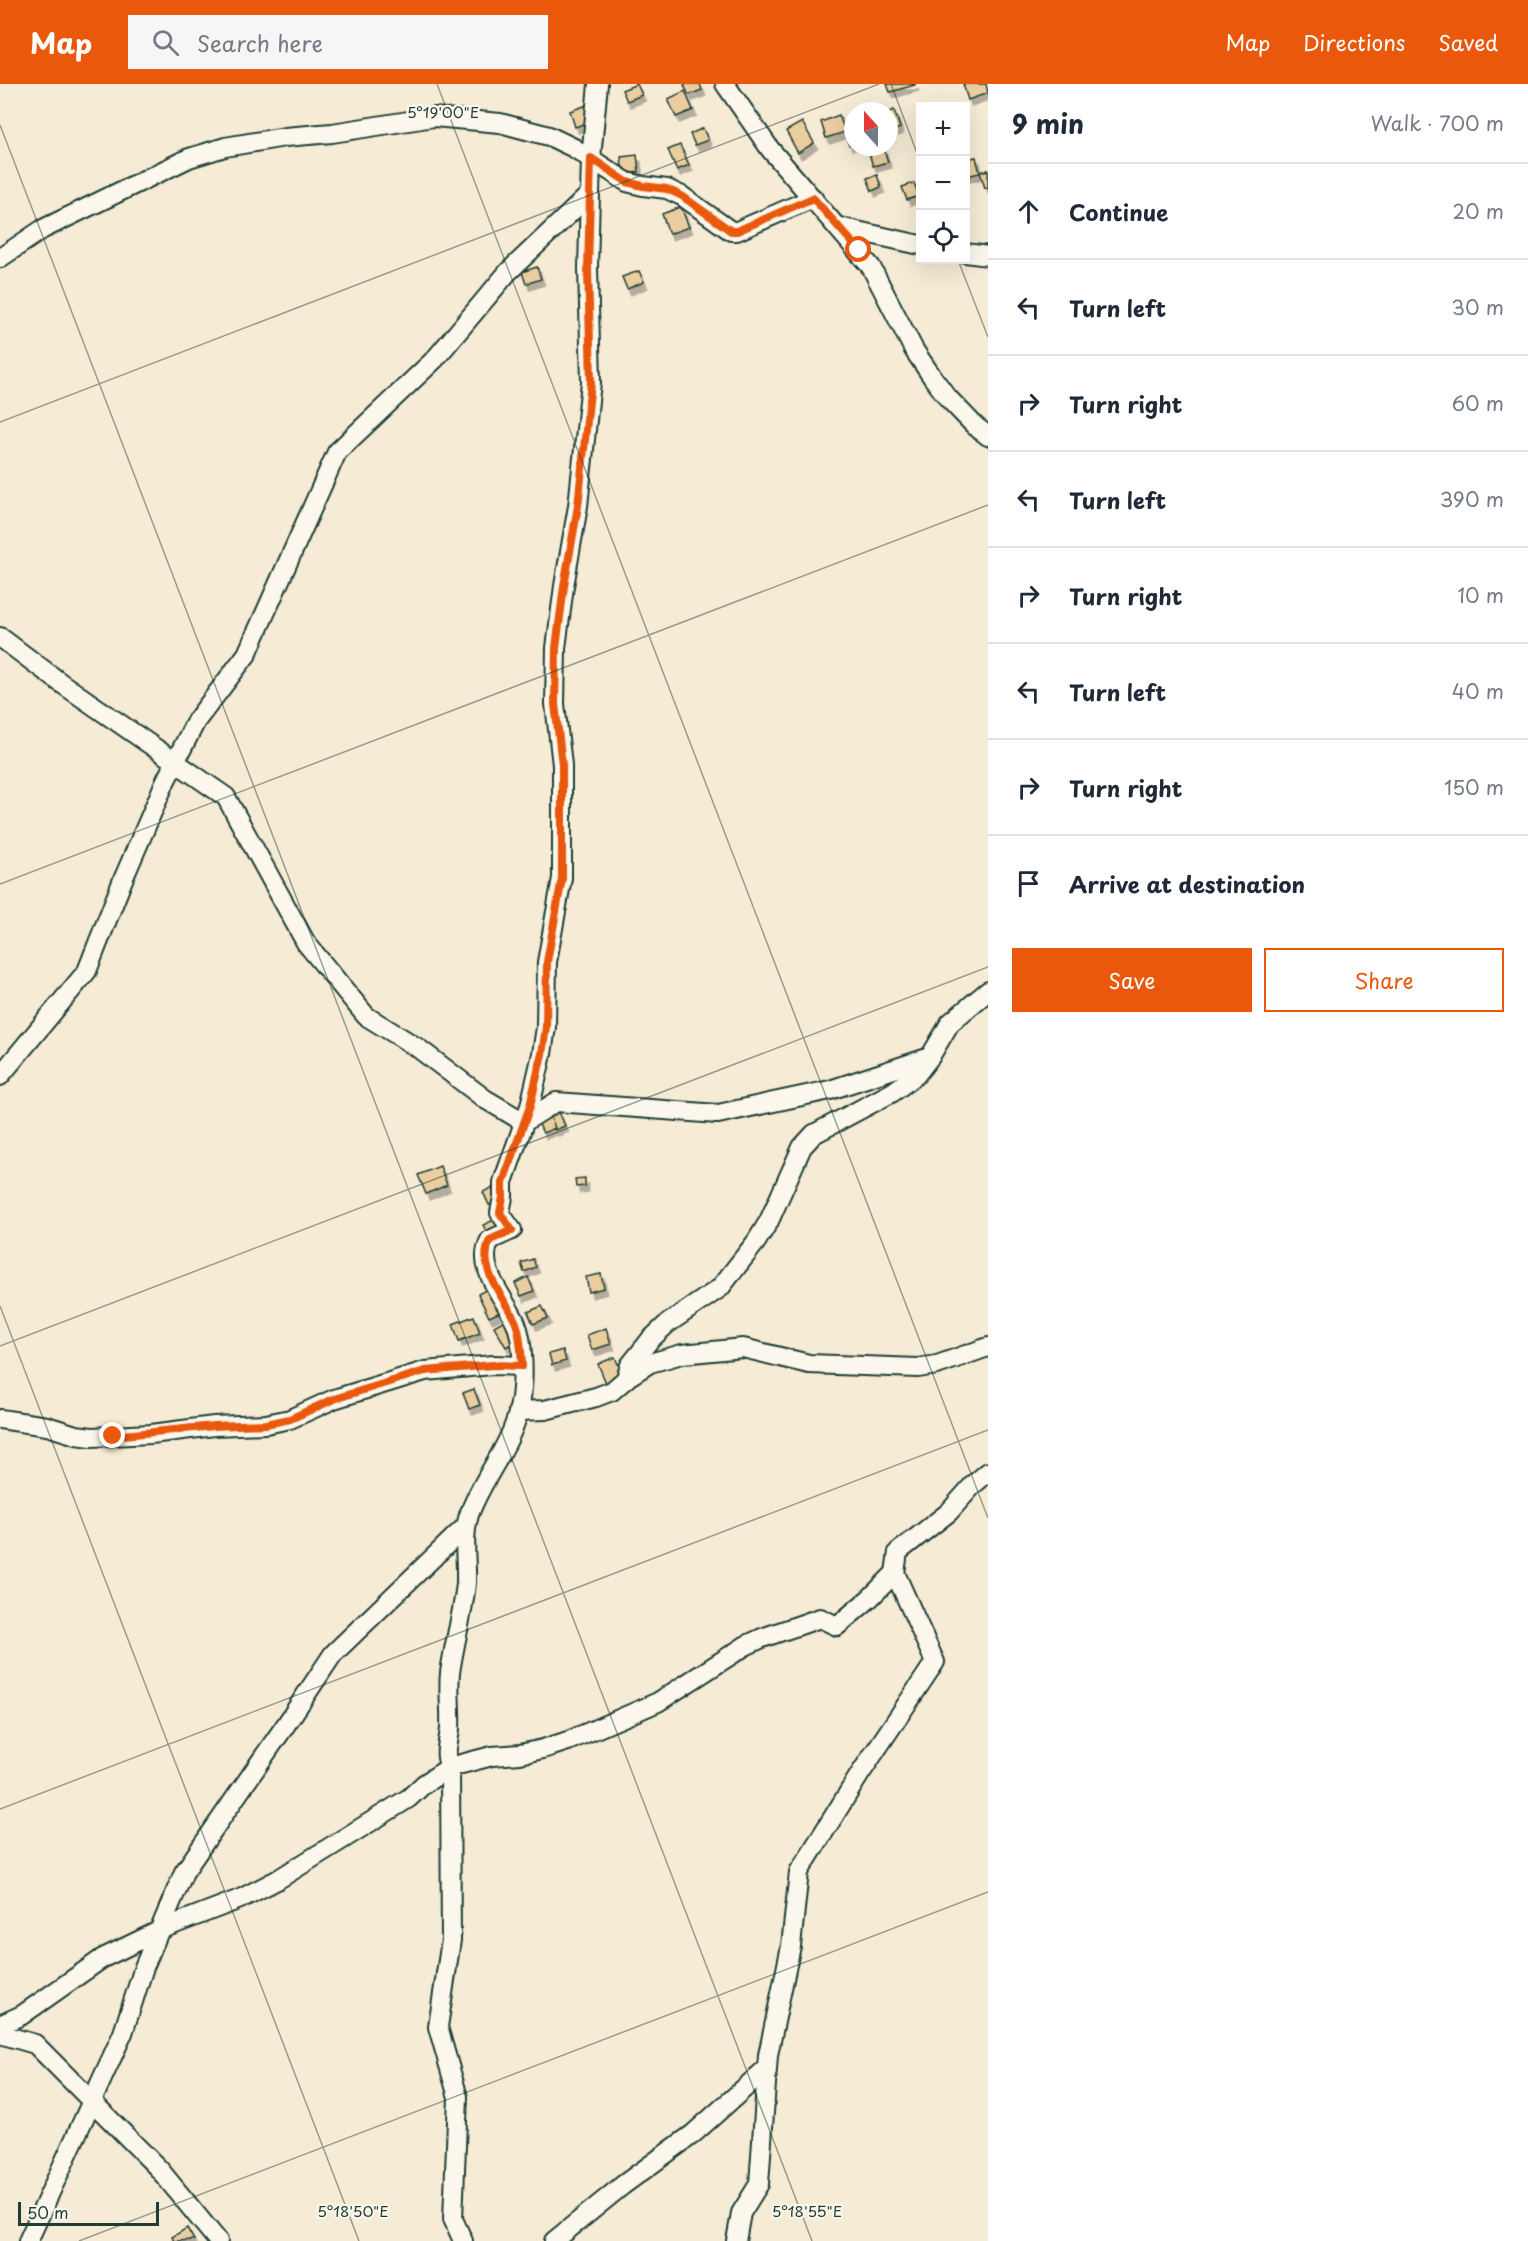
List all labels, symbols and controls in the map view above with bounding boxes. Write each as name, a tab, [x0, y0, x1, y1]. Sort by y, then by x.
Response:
search box	[128, 15, 548, 69]
text: Map	[30, 21, 92, 64]
icon: search	[149, 26, 182, 59]
text: Search here	[197, 26, 323, 59]
text: Map	[1225, 26, 1270, 58]
text: Directions	[1303, 26, 1405, 58]
text: Saved	[1438, 26, 1498, 58]
text: 5°19'00"E	[407, 100, 479, 123]
north arrow	[844, 102, 898, 156]
map controls	[916, 102, 970, 264]
button: +	[916, 102, 970, 156]
text: 9 min	[1012, 104, 1084, 143]
text: Walk · 700 m	[1371, 108, 1504, 138]
button: −	[916, 156, 970, 210]
icon: ahead	[1012, 195, 1045, 228]
text: Continue	[1069, 195, 1168, 228]
text: 20 m	[1452, 196, 1504, 226]
button: locate	[916, 210, 970, 264]
route start	[845, 236, 871, 262]
icon: left	[1012, 291, 1045, 324]
text: Turn left	[1069, 291, 1166, 324]
text: 30 m	[1451, 292, 1504, 322]
icon: right	[1012, 387, 1045, 420]
text: Turn right	[1069, 387, 1182, 420]
text: 60 m	[1452, 388, 1504, 418]
icon: left	[1012, 483, 1045, 516]
text: Turn left	[1069, 483, 1166, 516]
text: 390 m	[1440, 484, 1504, 514]
icon: right	[1012, 579, 1045, 612]
text: Turn right	[1069, 579, 1182, 612]
text: 10 m	[1457, 580, 1504, 610]
icon: left	[1012, 675, 1045, 708]
text: Turn left	[1069, 675, 1166, 708]
text: 40 m	[1452, 676, 1504, 706]
icon: right	[1012, 771, 1045, 804]
text: Turn right	[1069, 771, 1182, 804]
text: 150 m	[1444, 772, 1504, 802]
icon: arrive	[1012, 867, 1045, 900]
text: Arrive at destination	[1069, 867, 1305, 900]
button: Save	[1012, 948, 1252, 1012]
button: Share	[1264, 948, 1504, 1012]
route end	[99, 1422, 125, 1448]
scale bar	[18, 2199, 159, 2226]
text: 5°18'50"E	[317, 2199, 389, 2222]
text: 5°18'55"E	[772, 2199, 842, 2222]
text: 50 m	[27, 2200, 68, 2224]

